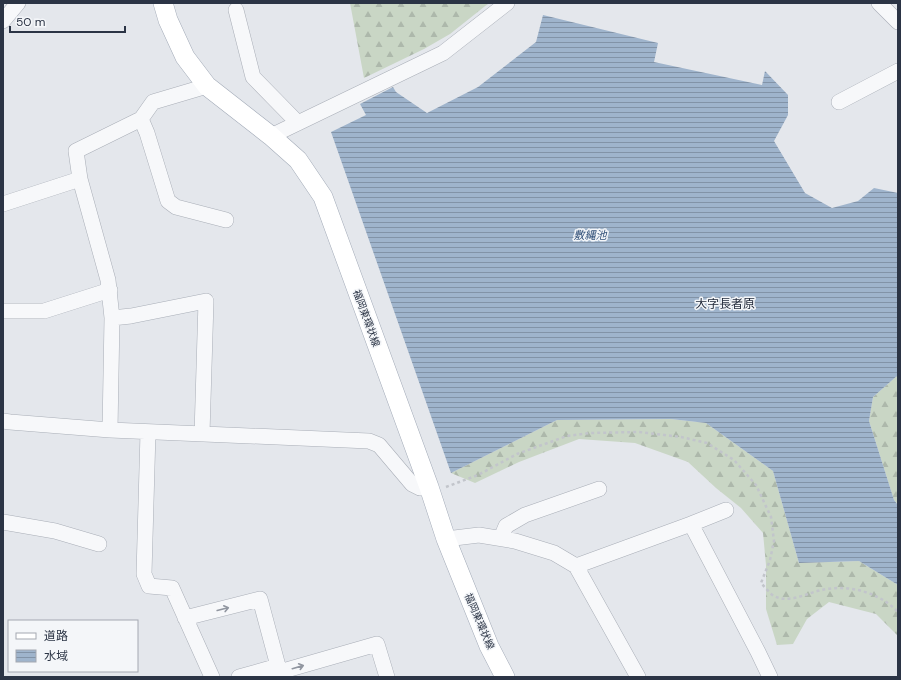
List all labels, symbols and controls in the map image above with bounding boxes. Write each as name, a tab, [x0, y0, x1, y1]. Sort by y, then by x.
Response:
scale bar	[10, 8, 125, 34]
text: 50 m	[16, 14, 45, 30]
water label: 敷縄池	[574, 228, 607, 242]
street label: 福岡東環状線	[350, 288, 383, 349]
district label: 大字長者原	[695, 296, 755, 312]
street label: 福岡東環状線	[462, 591, 497, 651]
one-way arrow	[216, 604, 229, 612]
legend	[8, 620, 138, 672]
text: 道路	[44, 628, 68, 644]
text: 水域	[44, 648, 68, 664]
one-way arrow	[291, 662, 304, 670]

